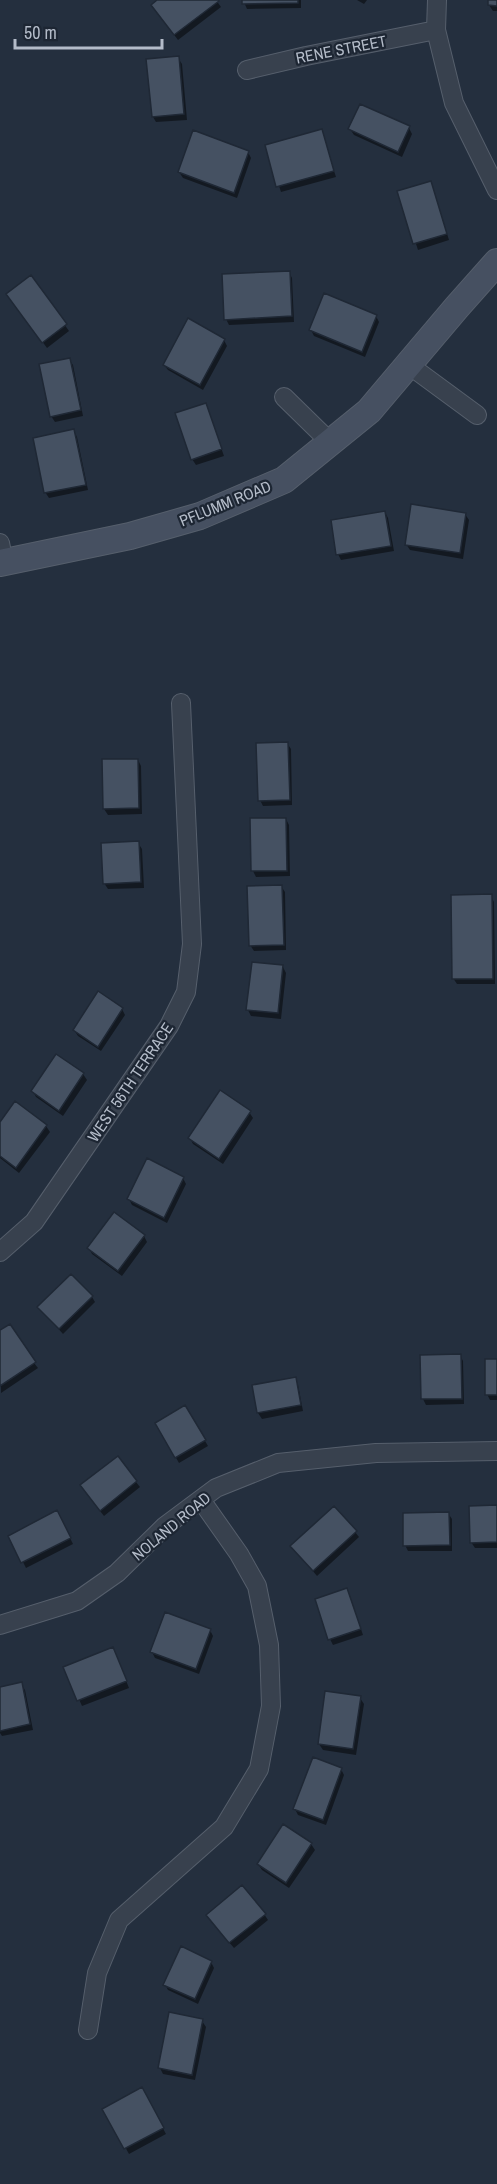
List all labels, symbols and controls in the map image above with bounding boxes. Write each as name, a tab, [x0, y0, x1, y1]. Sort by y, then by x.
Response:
scale bar	[15, 12, 162, 50]
text: 50 m	[24, 20, 57, 45]
street label: RENE STREET	[294, 29, 388, 69]
street label: PFLUMM ROAD	[176, 475, 274, 531]
street label: WEST 56TH TERRACE	[82, 1018, 178, 1146]
street label: NOLAND ROAD	[127, 1487, 215, 1565]

